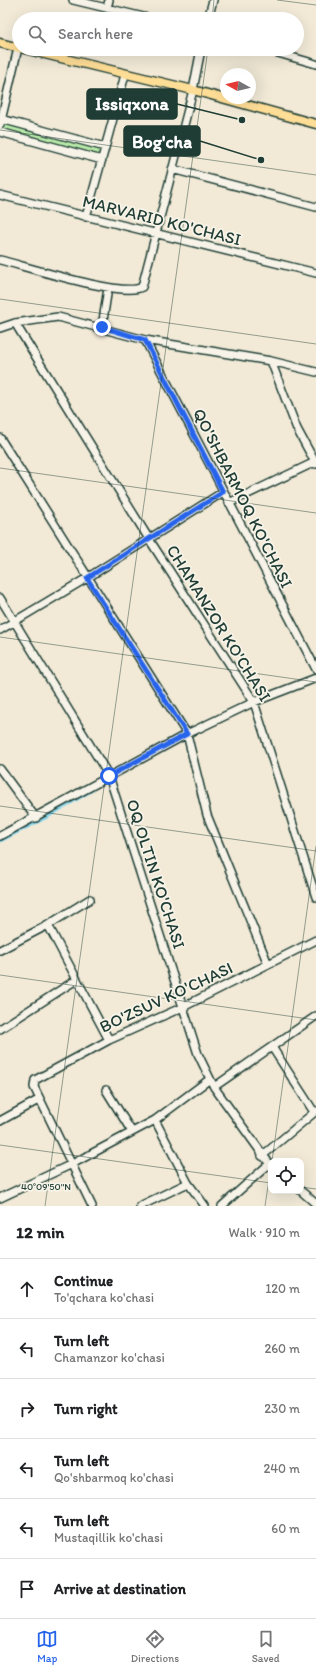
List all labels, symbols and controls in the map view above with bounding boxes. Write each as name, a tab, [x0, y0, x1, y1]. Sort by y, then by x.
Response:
search box	[12, 12, 304, 56]
icon: search	[26, 23, 48, 45]
text: Search here	[58, 25, 133, 43]
north arrow	[220, 68, 256, 104]
callout: Issiqxona	[87, 89, 177, 119]
text: Issiqxona	[95, 93, 169, 115]
callout: Bog'cha	[124, 126, 200, 156]
text: Bog'cha	[132, 131, 192, 153]
street label: MARVARID KO'CHASI	[81, 191, 243, 249]
route end	[93, 318, 111, 336]
street label: QO'SHBARMOQ KO'CHASI	[189, 405, 297, 591]
street label: CHAMANZOR KO'CHASI	[163, 541, 275, 705]
route start	[100, 767, 118, 785]
street label: OQ OLTIN KO'CHASI	[122, 797, 190, 951]
street label: BO'ZSUV KO'CHASI	[96, 957, 236, 1037]
map controls	[268, 1158, 304, 1194]
button: locate	[268, 1158, 304, 1194]
text: 40°09'50"N	[21, 1180, 71, 1193]
text: 12 min	[16, 1222, 64, 1242]
text: Walk · 910 m	[229, 1225, 300, 1240]
text: Continue	[54, 1272, 113, 1290]
icon: ahead	[16, 1278, 38, 1300]
text: 120 m	[265, 1281, 300, 1296]
text: To'qchara ko'chasi	[54, 1290, 154, 1305]
text: Turn left	[54, 1332, 109, 1350]
icon: left	[16, 1338, 38, 1360]
text: 260 m	[264, 1341, 300, 1356]
text: Chamanzor ko'chasi	[54, 1350, 165, 1365]
icon: right	[16, 1398, 38, 1420]
text: Turn right	[54, 1400, 118, 1418]
text: 230 m	[264, 1401, 300, 1416]
text: Turn left	[54, 1452, 109, 1470]
icon: left	[16, 1458, 38, 1480]
text: 240 m	[263, 1461, 300, 1476]
text: Qo'shbarmoq ko'chasi	[54, 1470, 174, 1485]
text: Turn left	[54, 1512, 109, 1530]
icon: left	[16, 1518, 38, 1540]
text: 60 m	[271, 1521, 300, 1536]
text: Mustaqillik ko'chasi	[54, 1530, 163, 1545]
icon: arrive	[16, 1578, 38, 1600]
text: Arrive at destination	[54, 1580, 186, 1598]
tab: Map	[36, 1628, 58, 1665]
tab: Directions	[131, 1628, 179, 1665]
tab: Saved	[252, 1628, 280, 1665]

